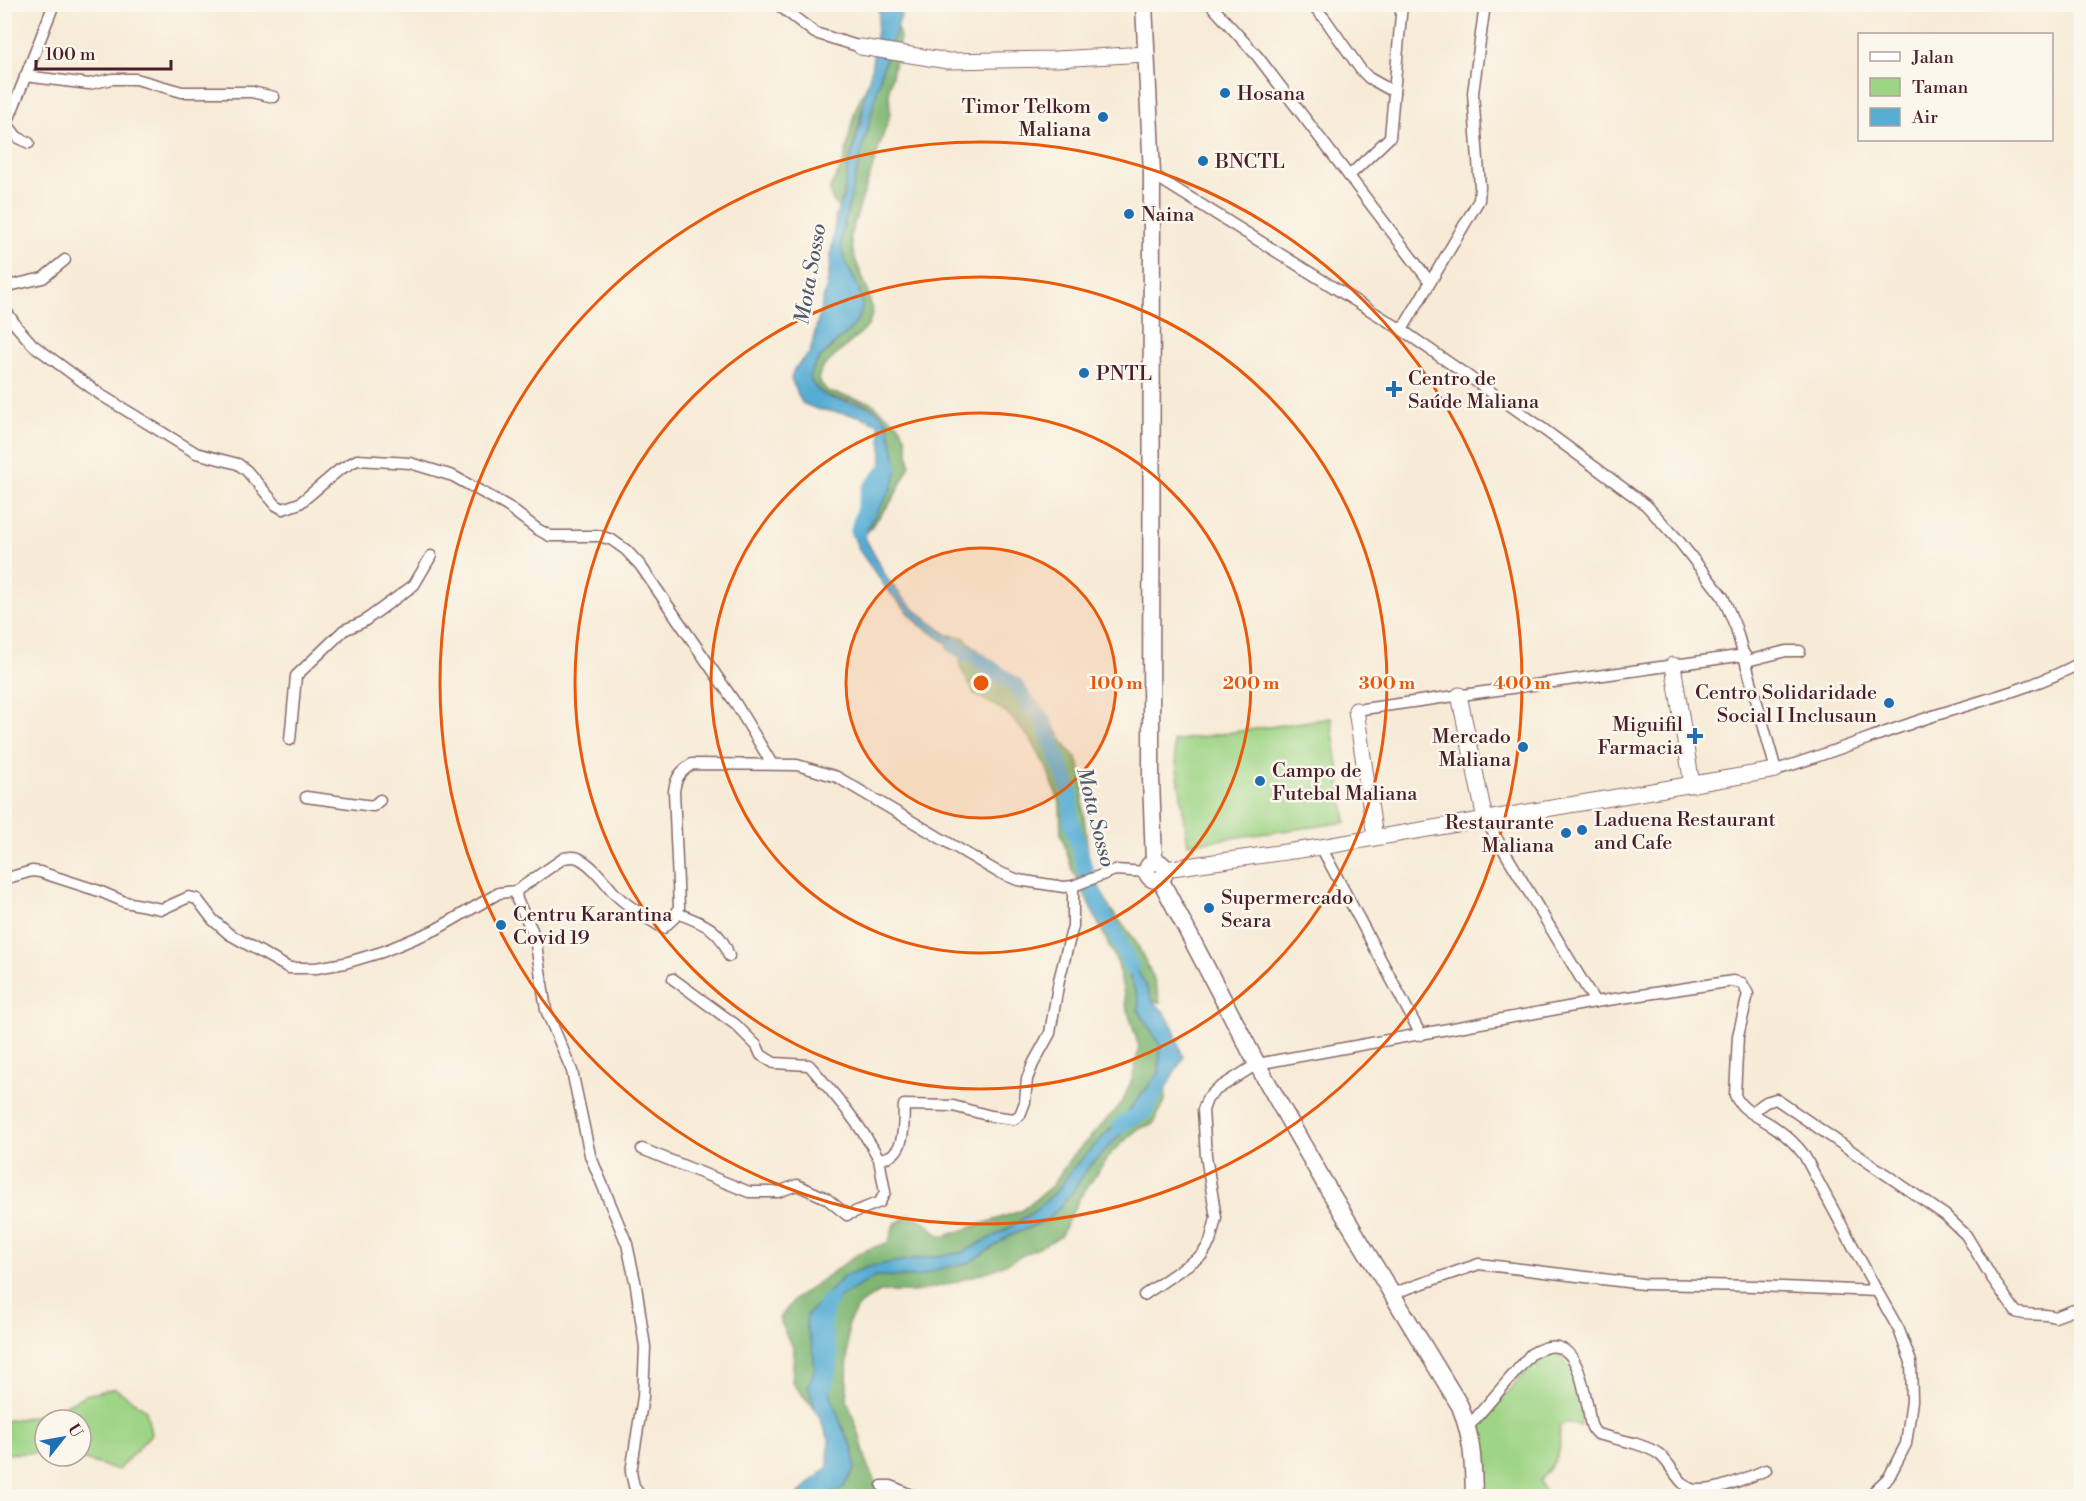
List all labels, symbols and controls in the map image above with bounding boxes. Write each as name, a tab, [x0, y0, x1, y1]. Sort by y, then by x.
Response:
scale bar	[36, 33, 171, 71]
legend	[1858, 33, 2053, 141]
text: 100 m	[45, 43, 96, 66]
text: Jalan	[1911, 46, 1954, 69]
text: Taman	[1912, 76, 1969, 99]
place label: Hosana	[1237, 82, 1306, 107]
marker: Hosana	[1218, 86, 1232, 100]
place label: Timor Telkom Maliana	[962, 95, 1092, 143]
text: Air	[1911, 106, 1938, 129]
marker: Timor Telkom Maliana	[1096, 110, 1110, 124]
place label: BNCTL	[1214, 150, 1285, 175]
marker: BNCTL	[1196, 154, 1210, 168]
place label: Naina	[1141, 203, 1195, 228]
marker: Naina	[1122, 207, 1136, 221]
water label: Mota Sosso	[789, 222, 833, 327]
place label: PNTL	[1096, 362, 1152, 387]
marker: PNTL	[1077, 366, 1091, 380]
place label: Centro de Saúde Maliana	[1408, 367, 1540, 415]
marker: Centro de Saúde Maliana	[1385, 380, 1403, 398]
text: 100 m	[1089, 672, 1143, 695]
text: 200 m	[1223, 672, 1280, 695]
text: 300 m	[1359, 672, 1416, 695]
text: 400 m	[1493, 672, 1551, 695]
centre of rings	[971, 673, 991, 693]
place label: Centro Solidaridade Social I Inclusaun	[1695, 681, 1877, 729]
marker: Centro Solidaridade Social I Inclusaun	[1882, 696, 1896, 710]
place label: Miguifil Farmacia	[1598, 713, 1684, 761]
place label: Mercado Maliana	[1432, 725, 1512, 773]
marker: Miguifil Farmacia	[1688, 729, 1702, 743]
marker: Mercado Maliana	[1516, 740, 1530, 754]
place label: Campo de Futebal Maliana	[1272, 759, 1418, 807]
water label: Mota Sosso	[1070, 765, 1120, 870]
marker: Campo de Futebal Maliana	[1253, 774, 1267, 788]
place label: Laduena Restaurant and Cafe	[1594, 808, 1776, 856]
place label: Restaurante Maliana	[1445, 811, 1555, 859]
marker: Laduena Restaurant and Cafe	[1575, 823, 1589, 837]
marker: Restaurante Maliana	[1559, 826, 1573, 840]
place label: Supermercado Seara	[1221, 886, 1353, 934]
marker: Supermercado Seara	[1202, 901, 1216, 915]
place label: Centru Karantina Covid 19	[513, 903, 673, 951]
marker: Centru Karantina Covid 19	[494, 918, 508, 932]
north arrow	[33, 1408, 93, 1468]
text: U	[63, 1420, 87, 1442]

